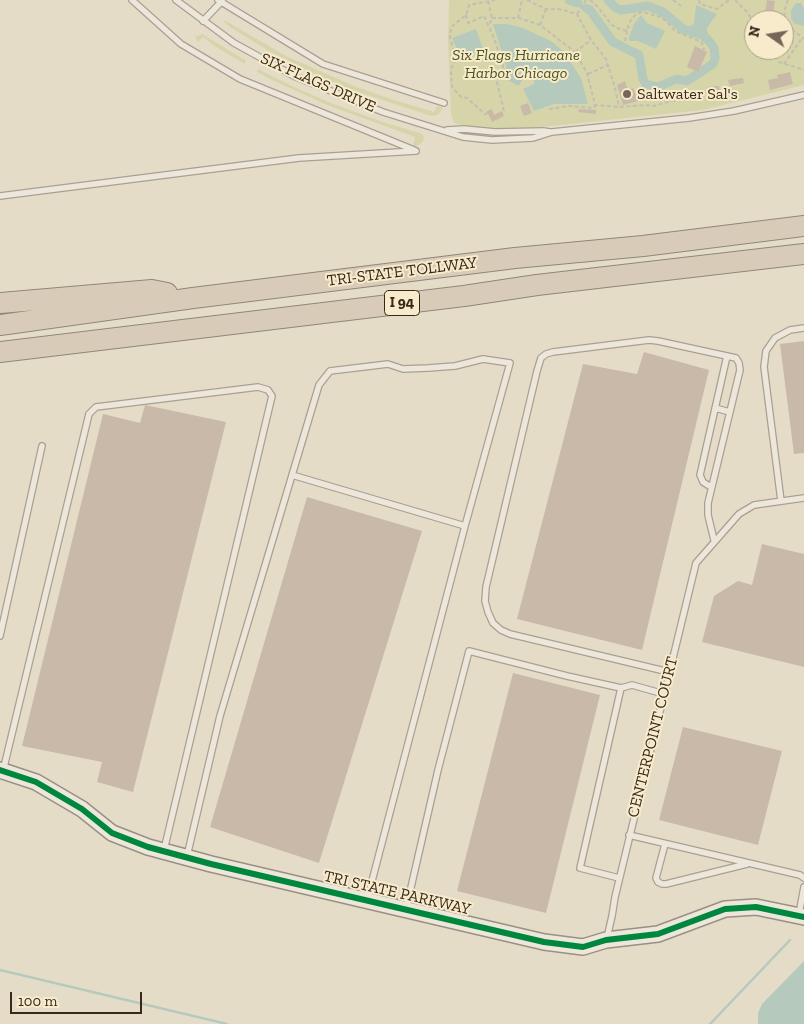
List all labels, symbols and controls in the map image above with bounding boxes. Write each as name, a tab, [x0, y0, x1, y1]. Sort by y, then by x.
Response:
north arrow	[744, 10, 794, 60]
text: N	[745, 25, 764, 39]
park label: Six Flags Hurricane Harbor Chicago	[452, 45, 580, 83]
street label: SIX FLAGS DRIVE	[257, 49, 379, 117]
place label: Saltwater Sal's	[637, 84, 738, 104]
marker: Saltwater Sal's	[621, 88, 633, 100]
street label: TRI-STATE TOLLWAY	[326, 253, 478, 291]
road number: I 94	[384, 290, 420, 316]
street label: CENTERPOINT COURT	[624, 655, 682, 819]
street label: TRI STATE PARKWAY	[322, 867, 472, 919]
scale bar	[12, 982, 145, 1014]
text: 100 m	[18, 992, 57, 1010]

